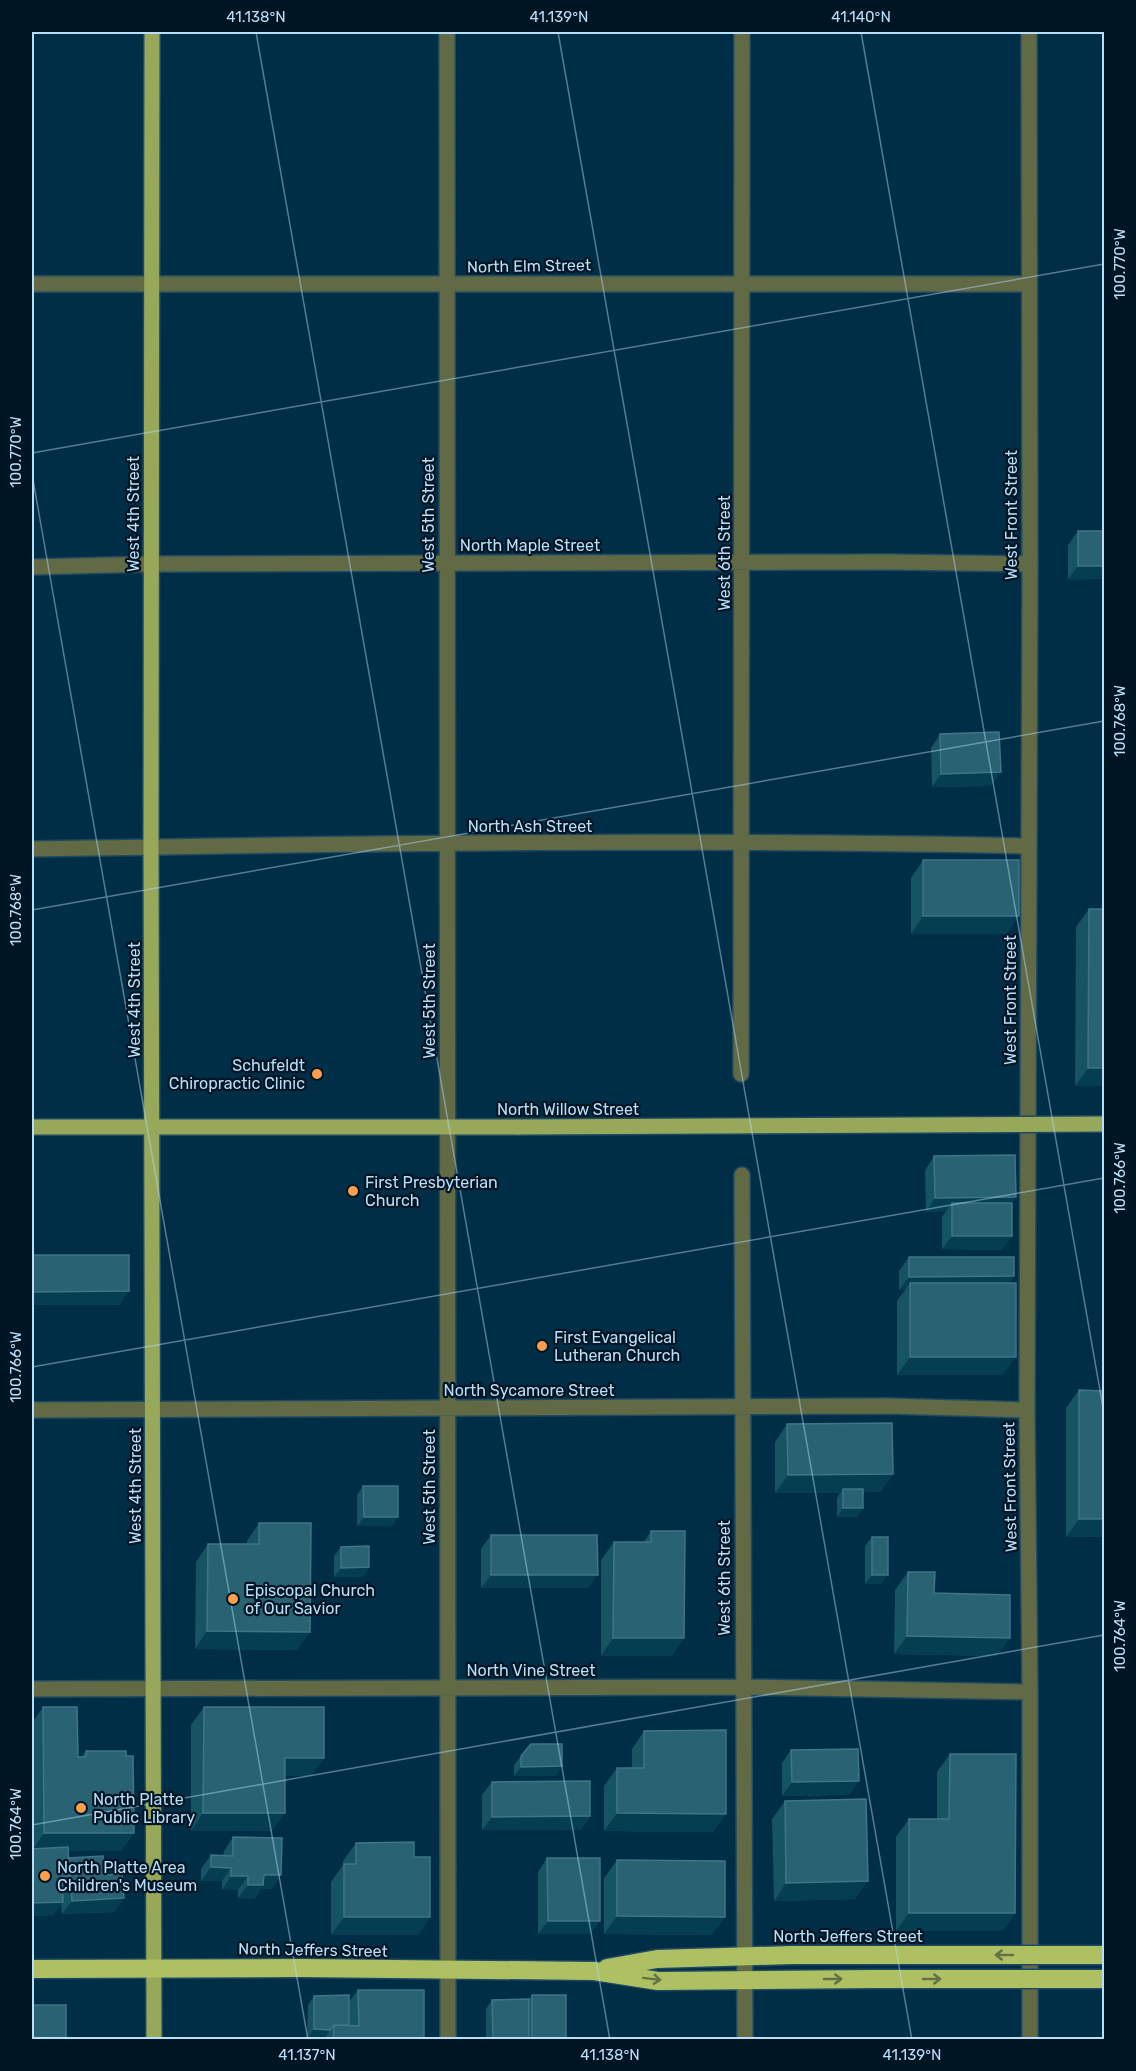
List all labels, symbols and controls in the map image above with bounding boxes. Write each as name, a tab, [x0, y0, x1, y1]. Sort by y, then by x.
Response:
text: 41.138°N	[226, 8, 286, 26]
text: 41.139°N	[530, 8, 588, 26]
text: 41.140°N	[831, 8, 891, 26]
text: 100.770°W	[1111, 228, 1129, 300]
street label: North Elm Street	[467, 255, 591, 277]
text: 100.770°W	[7, 416, 25, 488]
street label: West Front Street	[1002, 450, 1021, 580]
street label: West 4th Street	[124, 456, 143, 572]
street label: West 5th Street	[419, 457, 438, 573]
street label: West 6th Street	[715, 495, 734, 611]
street label: North Maple Street	[460, 536, 600, 555]
text: 100.768°W	[1111, 685, 1129, 757]
street label: North Ash Street	[468, 817, 592, 836]
text: 100.768°W	[7, 874, 25, 946]
street label: West Front Street	[1001, 935, 1020, 1065]
street label: West 4th Street	[125, 942, 144, 1058]
street label: West 5th Street	[420, 943, 439, 1059]
place label: Schufeldt Chiropractic Clinic	[169, 1056, 305, 1093]
marker: Schufeldt Chiropractic Clinic	[310, 1067, 324, 1081]
street label: North Willow Street	[497, 1100, 639, 1119]
text: 100.766°W	[1111, 1142, 1129, 1214]
place label: First Presbyterian Church	[365, 1173, 498, 1210]
marker: First Presbyterian Church	[346, 1184, 360, 1198]
place label: First Evangelical Lutheran Church	[554, 1328, 680, 1365]
text: 100.766°W	[7, 1331, 25, 1403]
marker: First Evangelical Lutheran Church	[535, 1339, 549, 1353]
street label: North Sycamore Street	[444, 1381, 614, 1400]
street label: West Front Street	[999, 1422, 1021, 1552]
street label: West 4th Street	[126, 1428, 145, 1544]
street label: West 5th Street	[420, 1429, 439, 1545]
street label: West 6th Street	[715, 1520, 734, 1636]
place label: Episcopal Church of Our Savior	[245, 1581, 375, 1618]
marker: Episcopal Church of Our Savior	[226, 1592, 240, 1606]
text: 100.764°W	[1111, 1600, 1129, 1672]
street label: North Vine Street	[466, 1661, 596, 1680]
text: 100.764°W	[7, 1788, 25, 1860]
place label: North Platte Public Library	[93, 1790, 195, 1827]
marker: North Platte Public Library	[74, 1801, 88, 1815]
place label: North Platte Area Children's Museum	[57, 1858, 197, 1895]
marker: North Platte Area Children's Museum	[38, 1869, 52, 1883]
street label: North Jeffers Street	[773, 1927, 923, 1946]
street label: North Jeffers Street	[238, 1939, 388, 1961]
one-way arrow	[995, 1949, 1015, 1961]
one-way arrow	[822, 1973, 842, 1985]
one-way arrow	[922, 1973, 942, 1985]
one-way arrow	[641, 1974, 661, 1985]
text: 41.137°N	[278, 2046, 336, 2064]
text: 41.138°N	[580, 2046, 640, 2064]
text: 41.139°N	[883, 2046, 941, 2064]

